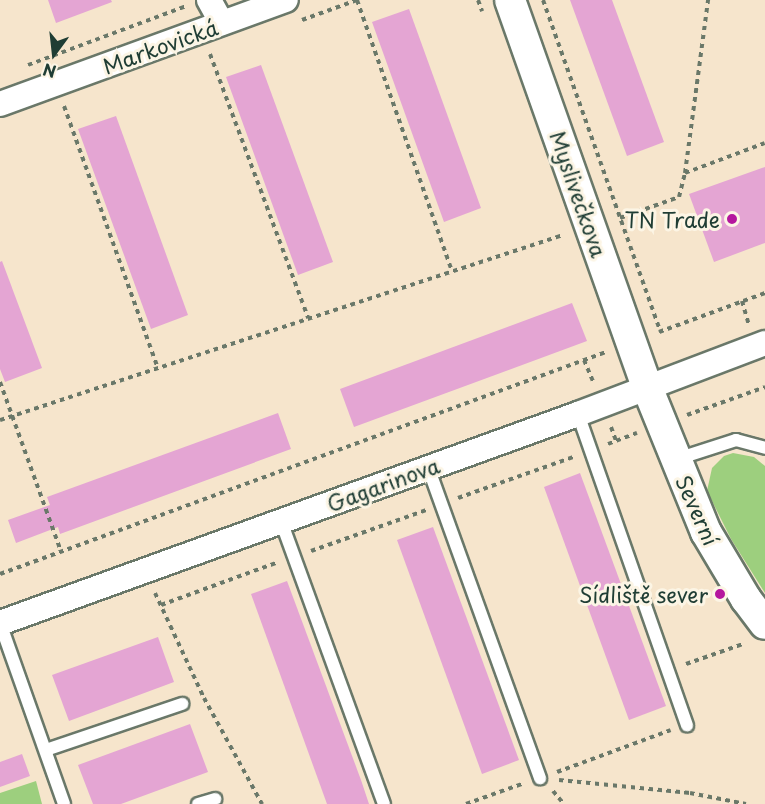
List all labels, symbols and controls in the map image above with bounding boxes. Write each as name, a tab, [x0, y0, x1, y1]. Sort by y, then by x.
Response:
street label: Markovická	[99, 14, 221, 78]
north arrow	[24, 24, 84, 84]
text: N	[40, 58, 59, 85]
street label: Myslivečkova	[546, 128, 612, 260]
place label: TN Trade	[624, 206, 720, 232]
marker: TN Trade	[725, 212, 739, 226]
street label: Gagarinova	[323, 452, 443, 516]
street label: Severní	[671, 471, 725, 549]
place label: Sídliště sever	[577, 581, 708, 607]
marker: Sídliště sever	[713, 587, 727, 601]

